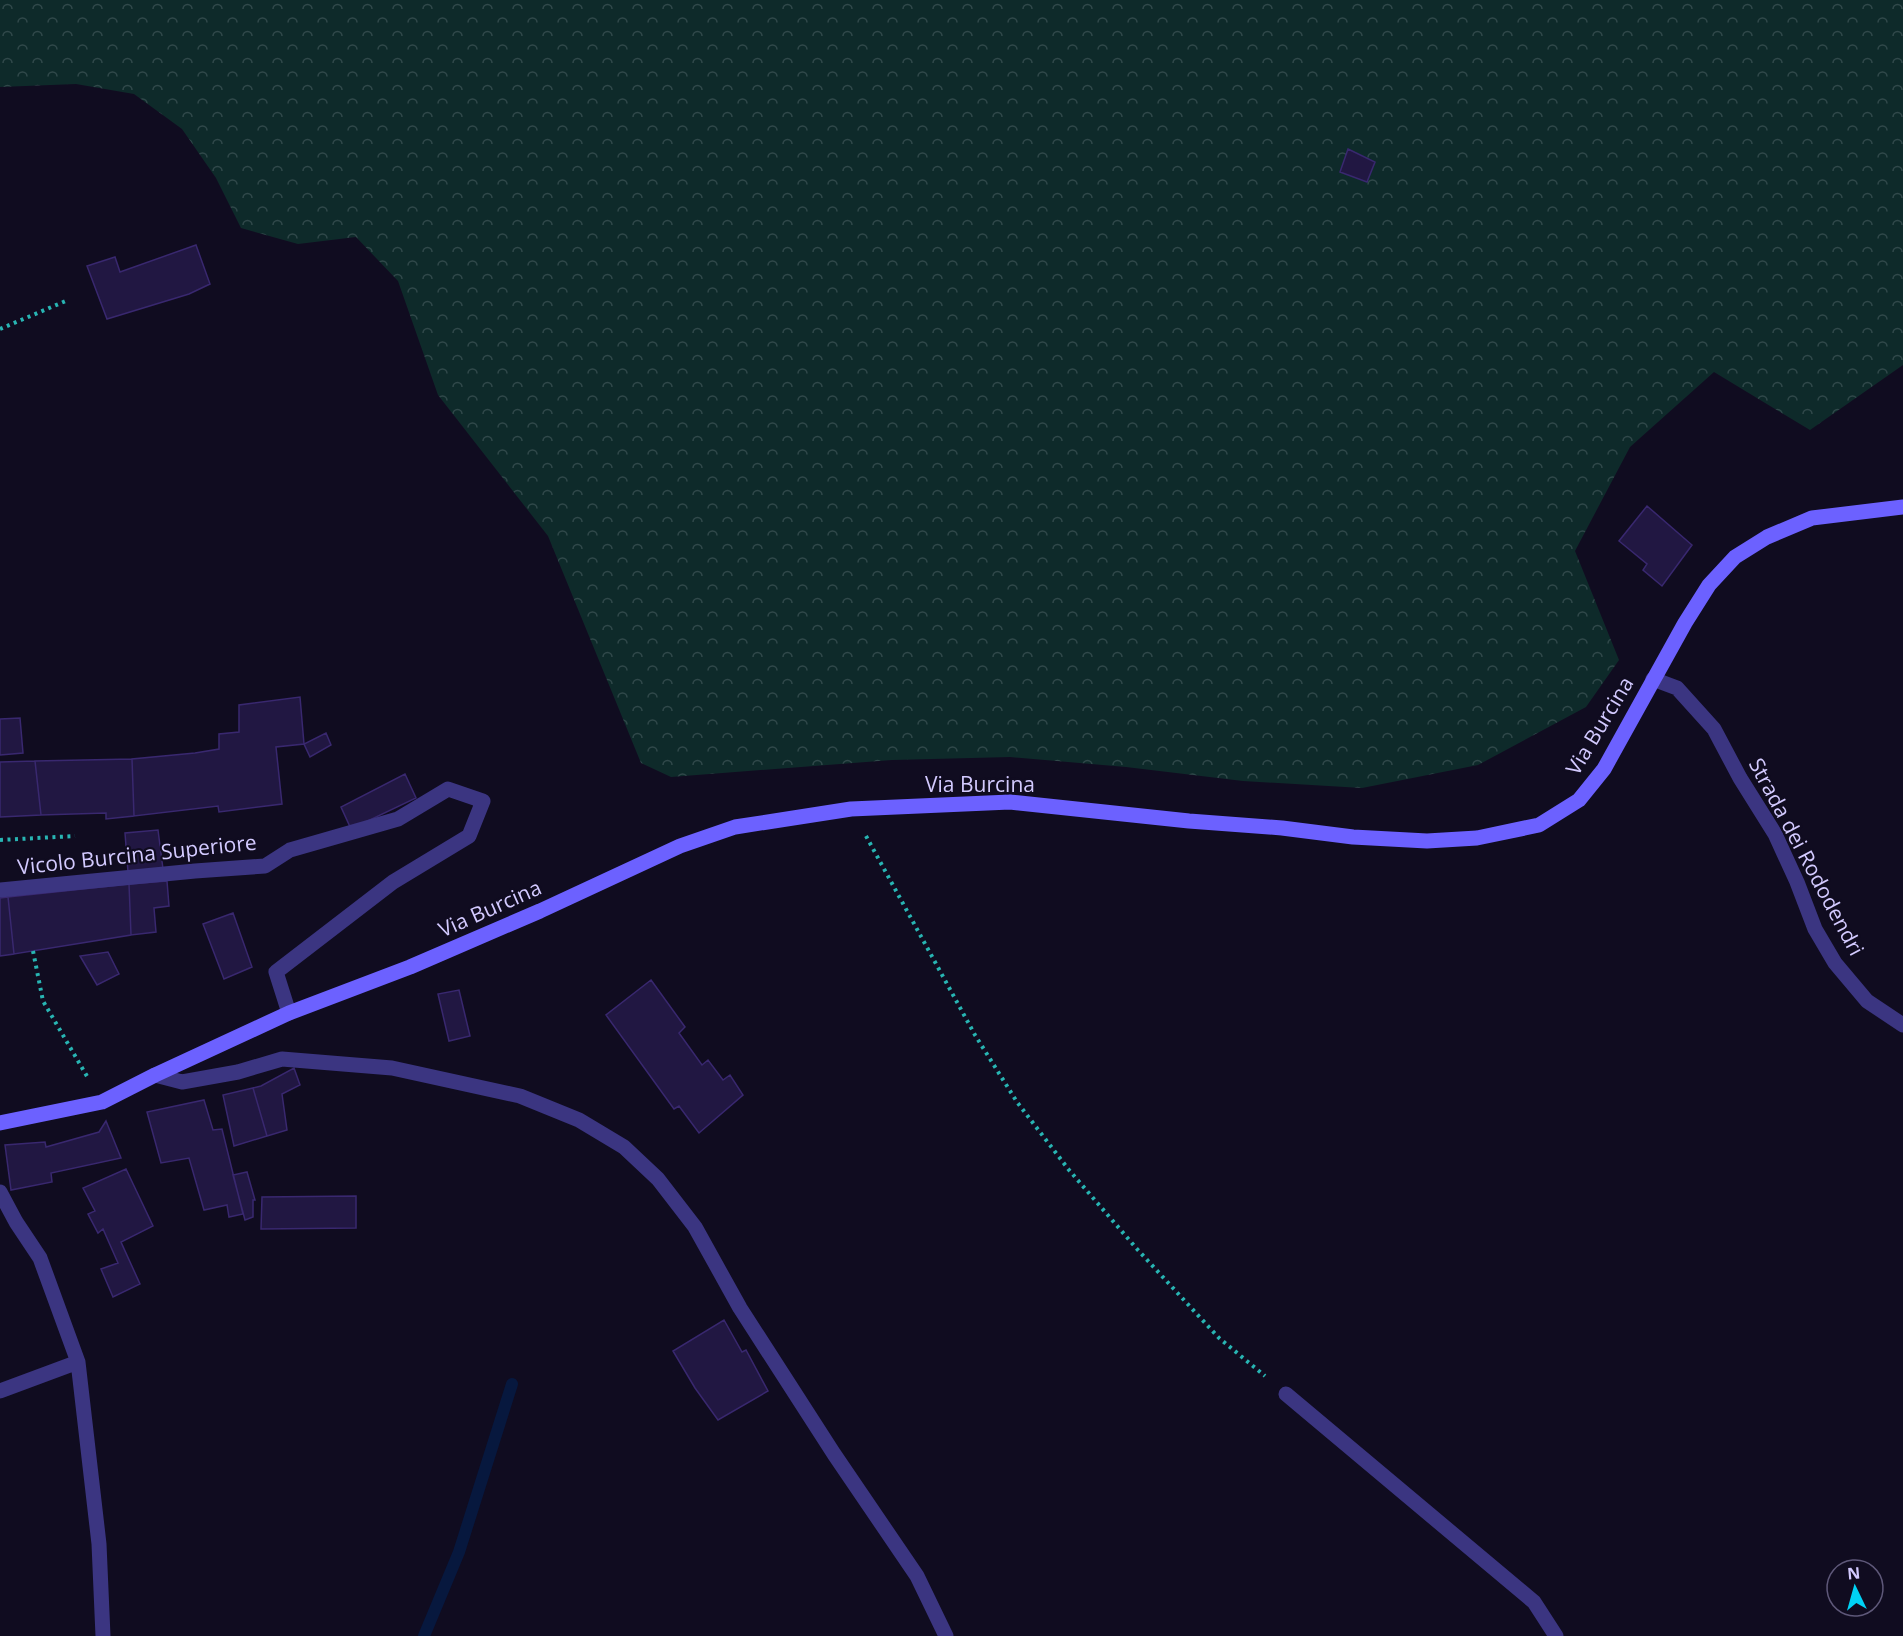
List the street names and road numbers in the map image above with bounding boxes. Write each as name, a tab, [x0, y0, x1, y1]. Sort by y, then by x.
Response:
street label: Via Burcina	[1559, 671, 1639, 780]
street label: Strada dei Rododendri	[1743, 753, 1871, 960]
street label: Via Burcina	[925, 770, 1035, 798]
street label: Vicolo Burcina Superiore	[16, 828, 258, 880]
street label: Via Burcina	[434, 873, 545, 943]

